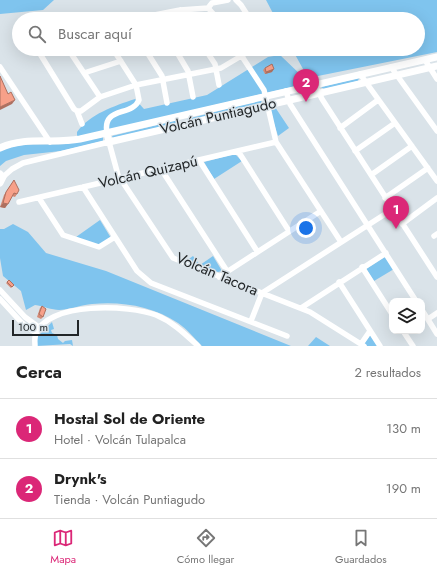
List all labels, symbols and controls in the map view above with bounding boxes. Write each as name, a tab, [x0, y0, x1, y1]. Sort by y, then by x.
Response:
search box	[12, 12, 425, 56]
icon: search	[26, 23, 48, 45]
text: Buscar aquí	[58, 23, 132, 45]
pin: 2	[293, 69, 319, 102]
street label: Volcán Puntiagudo	[158, 92, 278, 140]
street label: Volcán Quizapú	[96, 150, 200, 194]
pin: 1	[383, 196, 409, 229]
your location	[296, 218, 316, 238]
street label: Volcán Tacora	[172, 247, 262, 301]
map controls	[389, 298, 425, 334]
button: layers	[389, 298, 425, 334]
scale bar	[12, 318, 79, 337]
text: 100 m	[18, 319, 48, 335]
text: Cerca	[16, 360, 62, 384]
text: 2 resultados	[355, 363, 421, 382]
text: Hostal Sol de Oriente	[54, 408, 205, 430]
text: 1	[26, 419, 32, 438]
text: 130 m	[386, 419, 421, 438]
text: Hotel · Volcán Tulapalca	[54, 430, 186, 449]
text: Drynk's	[54, 468, 107, 490]
text: 2	[25, 479, 33, 498]
text: 190 m	[386, 479, 421, 498]
text: Tienda · Volcán Puntiagudo	[54, 490, 205, 509]
tab: Mapa	[50, 527, 76, 567]
tab: Cómo llegar	[177, 527, 234, 567]
tab: Guardados	[335, 527, 387, 567]

